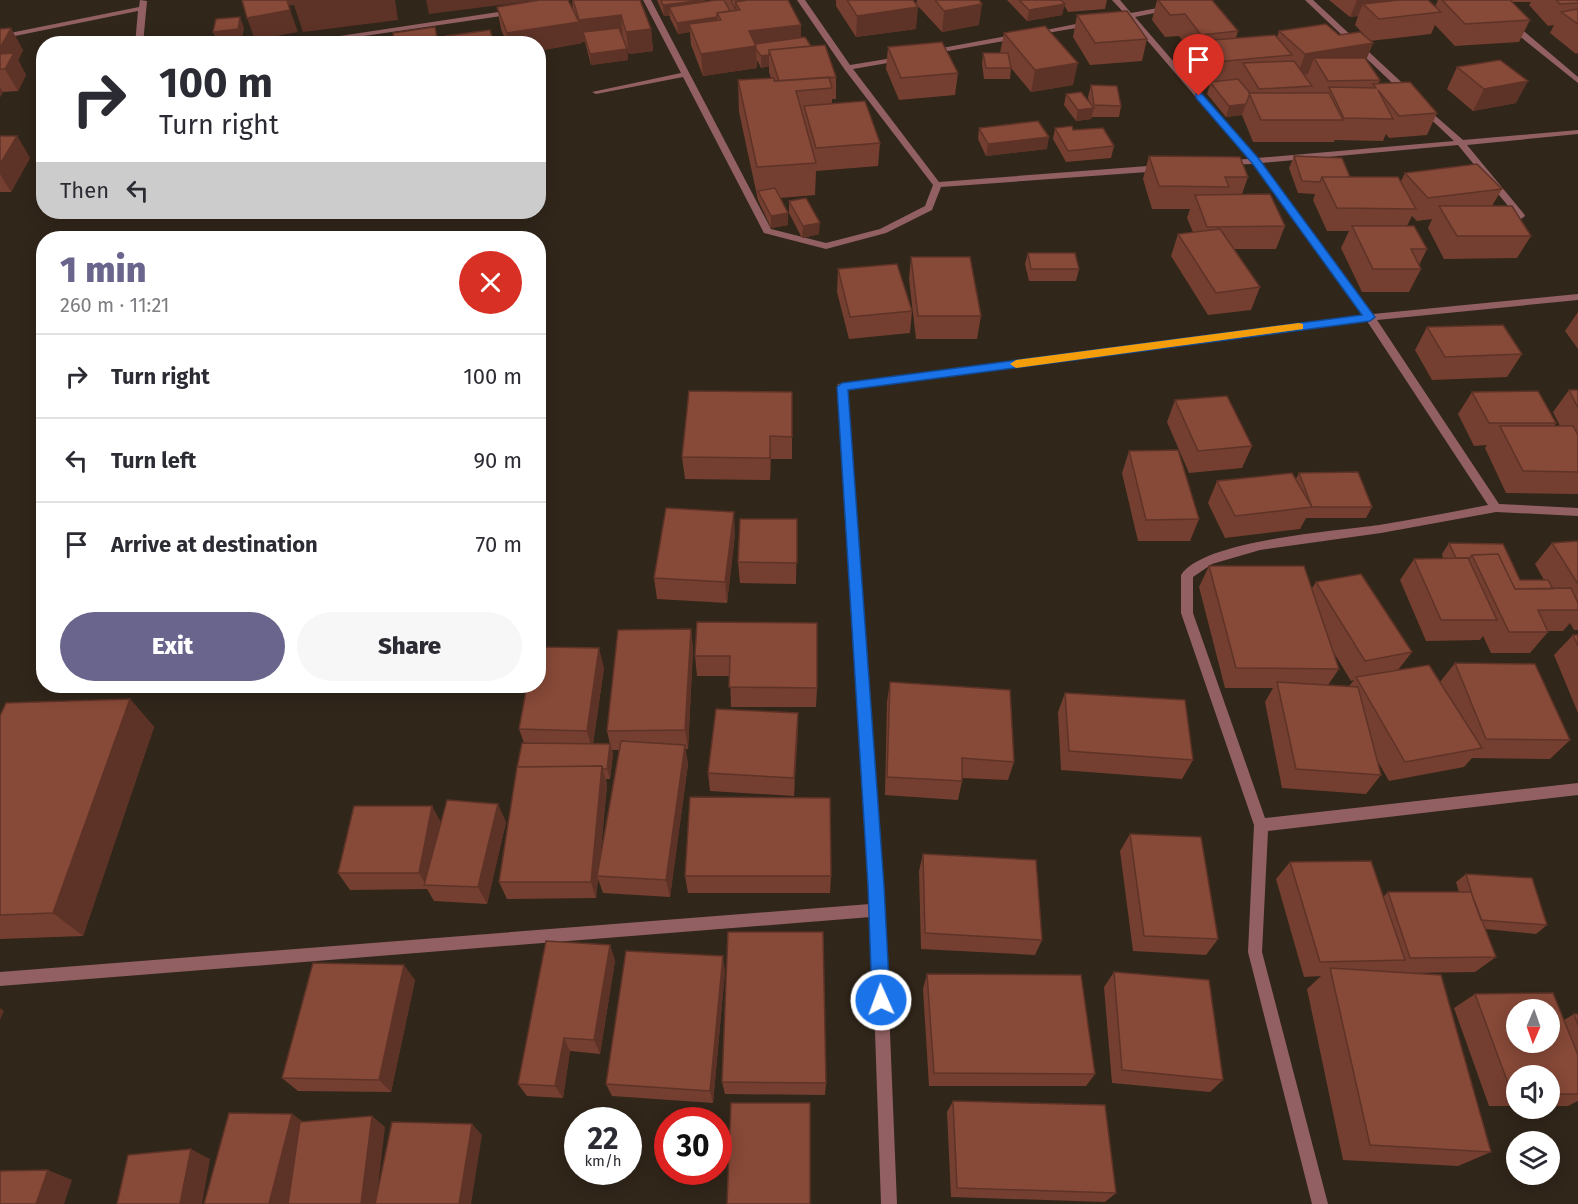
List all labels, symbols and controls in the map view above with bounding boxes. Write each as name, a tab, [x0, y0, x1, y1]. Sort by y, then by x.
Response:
pin	[1173, 34, 1224, 96]
icon: arrive	[1182, 43, 1215, 76]
text: 100 m	[159, 58, 273, 108]
icon: right	[60, 60, 138, 138]
text: Turn right	[159, 109, 279, 141]
icon: left	[121, 174, 154, 207]
text: Then	[60, 177, 109, 204]
text: 1 min	[60, 248, 146, 292]
button: close	[459, 251, 522, 314]
text: 260 m · 11:21	[60, 293, 169, 317]
icon: right	[60, 360, 93, 393]
text: Turn right	[111, 363, 210, 390]
text: 100 m	[463, 363, 522, 390]
icon: left	[60, 444, 93, 477]
text: Turn left	[111, 447, 196, 474]
text: 90 m	[473, 447, 522, 474]
icon: arrive	[60, 528, 93, 561]
text: Arrive at destination	[111, 531, 318, 558]
text: 70 m	[476, 531, 522, 558]
button: Exit	[60, 612, 285, 681]
button: Share	[297, 612, 522, 681]
position arrow	[849, 968, 913, 1032]
north arrow	[1506, 999, 1560, 1053]
map controls	[1506, 999, 1560, 1185]
button: sound	[1506, 1065, 1560, 1119]
speed limit sign: 30	[654, 1107, 732, 1185]
text: 22	[587, 1121, 619, 1157]
button: layers	[1506, 1131, 1560, 1185]
text: km/h	[584, 1152, 622, 1170]

